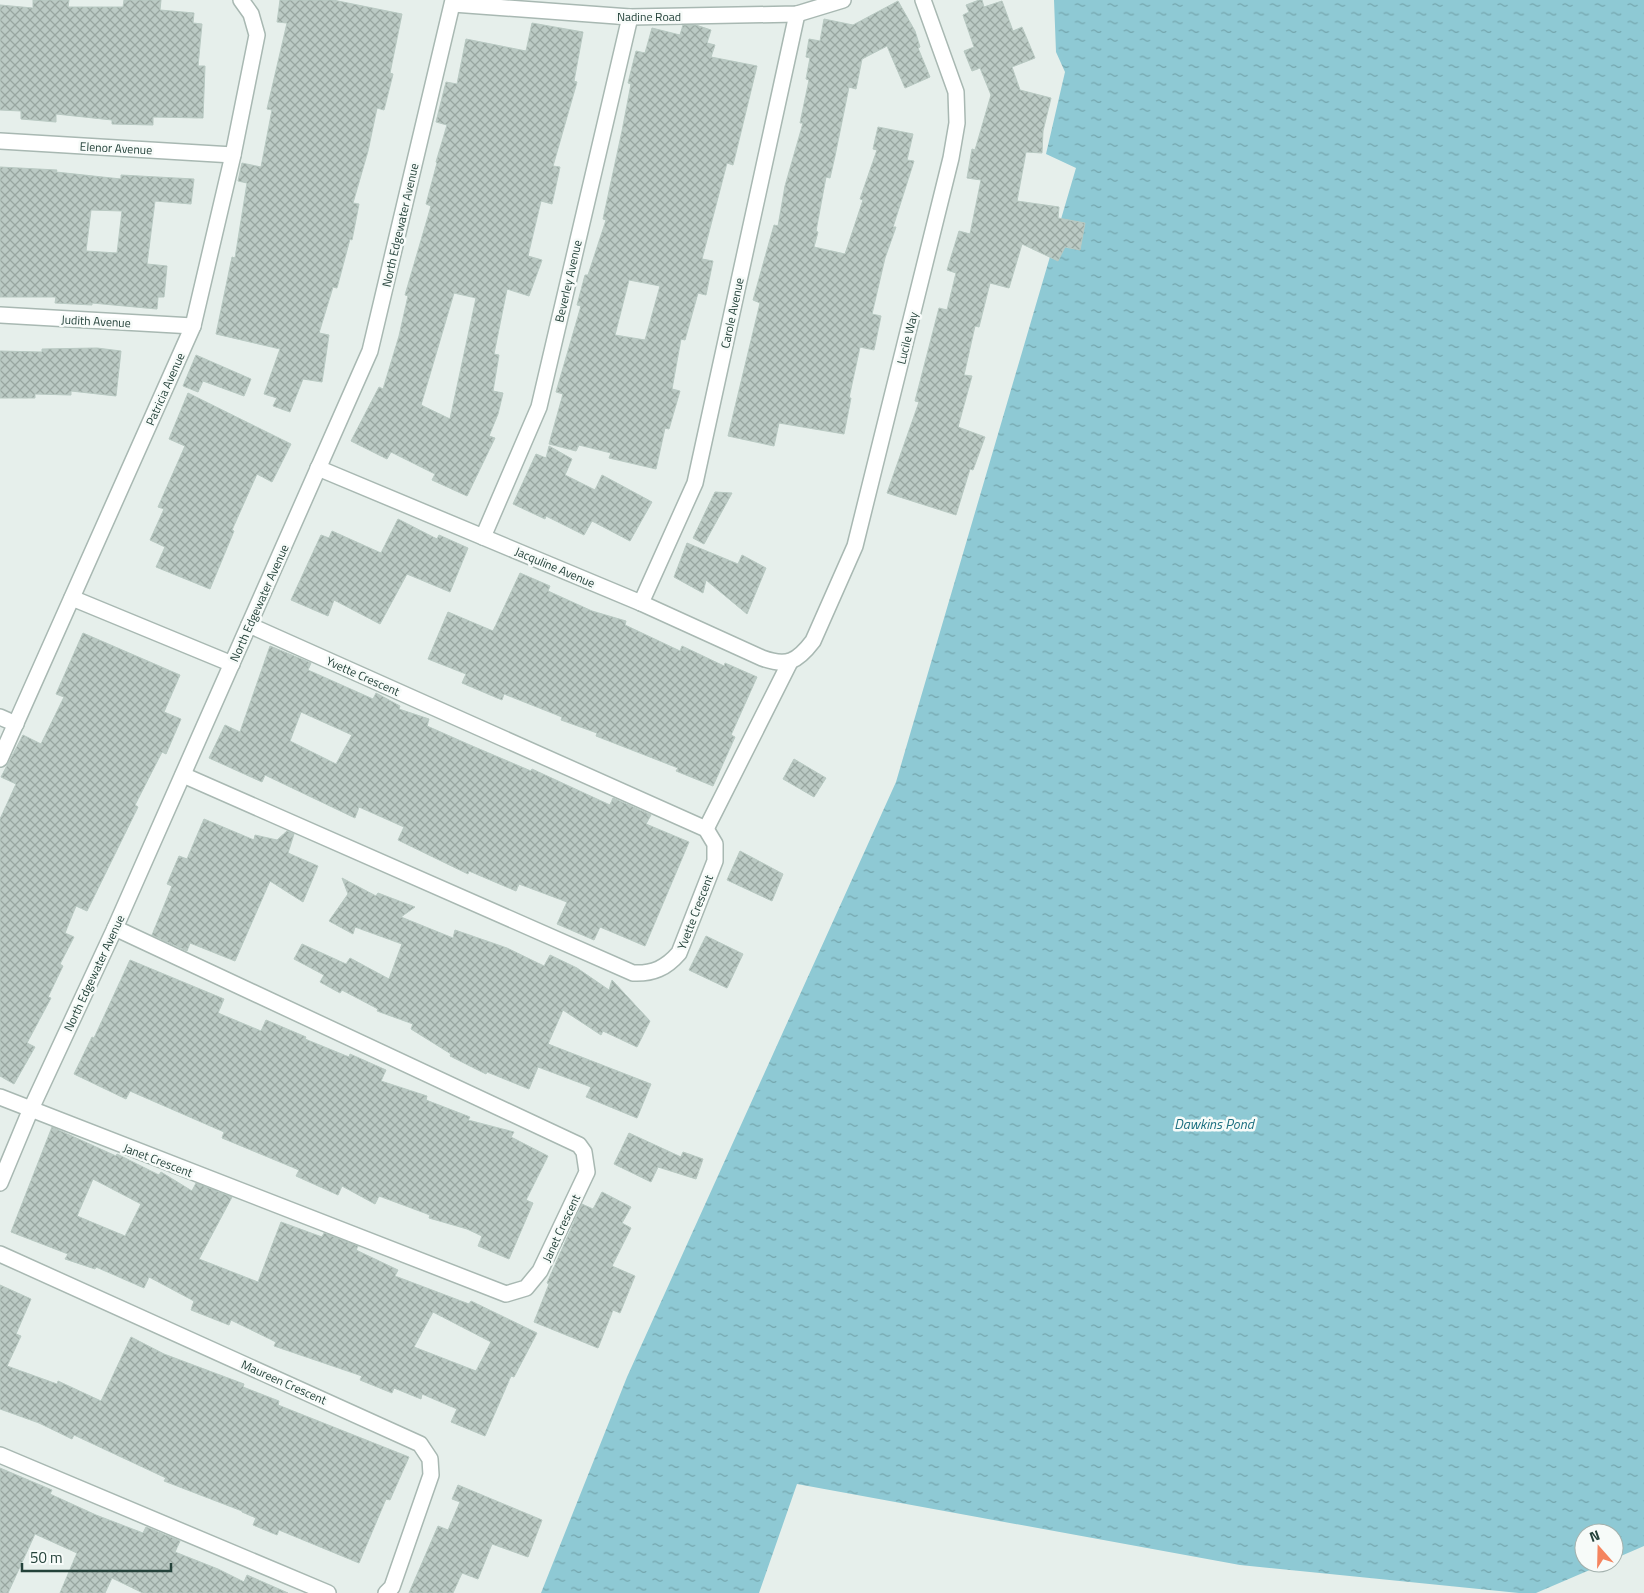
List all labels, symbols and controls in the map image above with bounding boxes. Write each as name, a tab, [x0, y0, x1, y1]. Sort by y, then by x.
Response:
street label: Nadine Road	[617, 7, 681, 26]
street label: Elenor Avenue	[79, 137, 153, 159]
street label: North Edgewater Avenue	[377, 161, 423, 289]
street label: Beverley Avenue	[549, 238, 587, 324]
street label: Carole Avenue	[715, 276, 749, 350]
street label: Judith Avenue	[61, 310, 131, 332]
street label: Lucile Way	[891, 310, 923, 366]
street label: Patricia Avenue	[140, 349, 190, 429]
street label: North Edgewater Avenue	[225, 541, 293, 665]
street label: Jacquline Avenue	[512, 542, 598, 592]
street label: Yvette Crescent	[323, 651, 404, 701]
street label: Yvette Crescent	[672, 871, 718, 952]
street label: North Edgewater Avenue	[59, 912, 129, 1034]
water label: Dawkins Pond	[1174, 1113, 1256, 1134]
street label: Janet Crescent	[121, 1138, 196, 1182]
street label: Janet Crescent	[537, 1190, 585, 1265]
street label: Maureen Crescent	[238, 1355, 330, 1410]
north arrow	[1574, 1523, 1624, 1573]
text: N	[1586, 1524, 1603, 1547]
scale bar	[22, 1540, 171, 1572]
text: 50 m	[30, 1546, 63, 1569]

